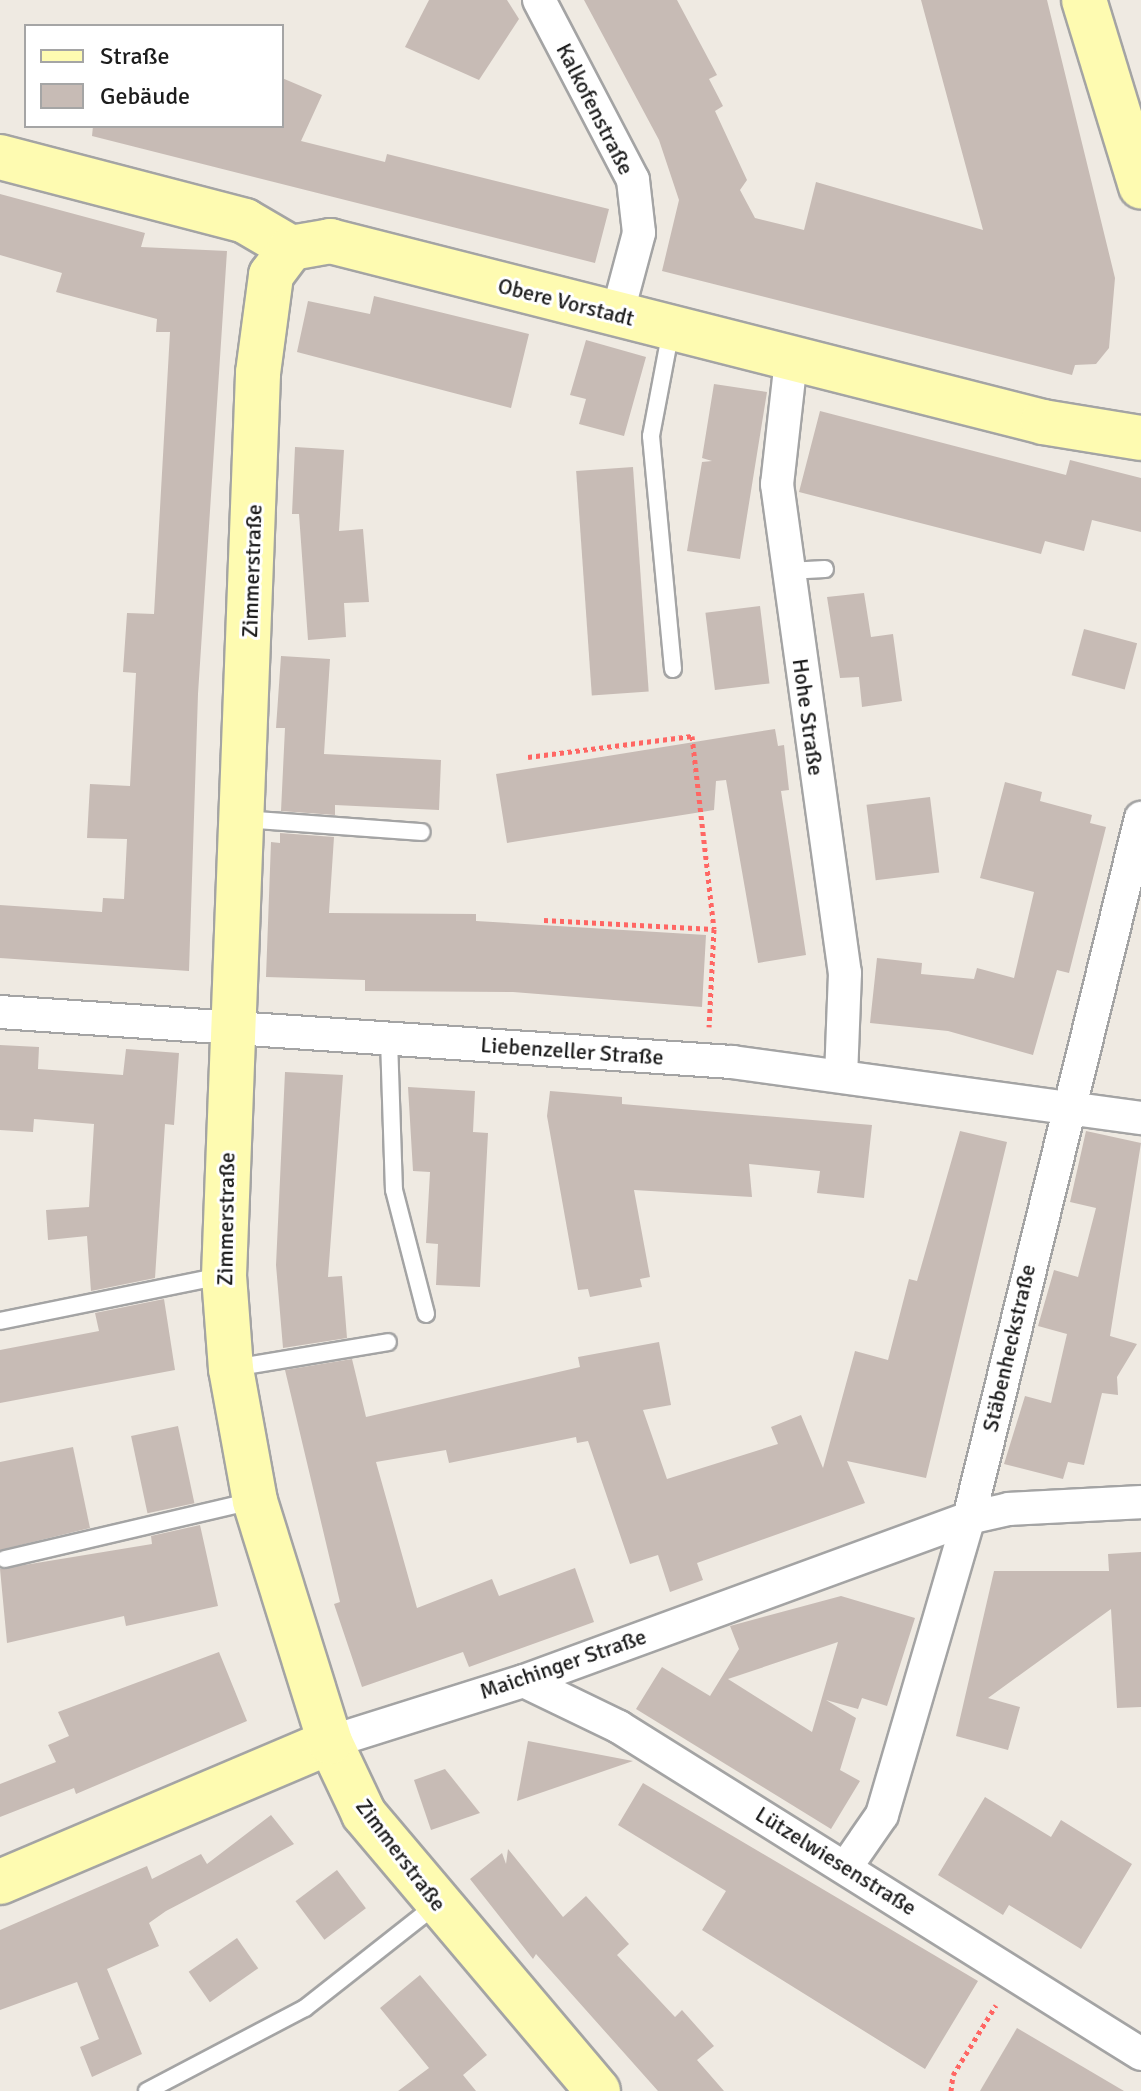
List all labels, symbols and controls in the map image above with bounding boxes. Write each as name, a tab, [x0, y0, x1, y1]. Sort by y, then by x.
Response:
legend	[24, 24, 284, 128]
street label: Kalkofenstraße	[551, 39, 639, 179]
text: Straße	[100, 41, 170, 71]
text: Gebäude	[100, 81, 190, 111]
street label: Obere Vorstadt	[495, 272, 637, 332]
street label: Zimmerstraße	[236, 504, 268, 638]
street label: Hohe Straße	[787, 657, 829, 777]
street label: Liebenzeller Straße	[480, 1031, 664, 1071]
street label: Zimmerstraße	[212, 1152, 240, 1286]
street label: Stäbenheckstraße	[977, 1262, 1041, 1434]
street label: Maichinger Straße	[476, 1623, 650, 1705]
street label: Zimmerstraße	[350, 1794, 452, 1916]
street label: Lützelwiesenstraße	[751, 1801, 921, 1921]

